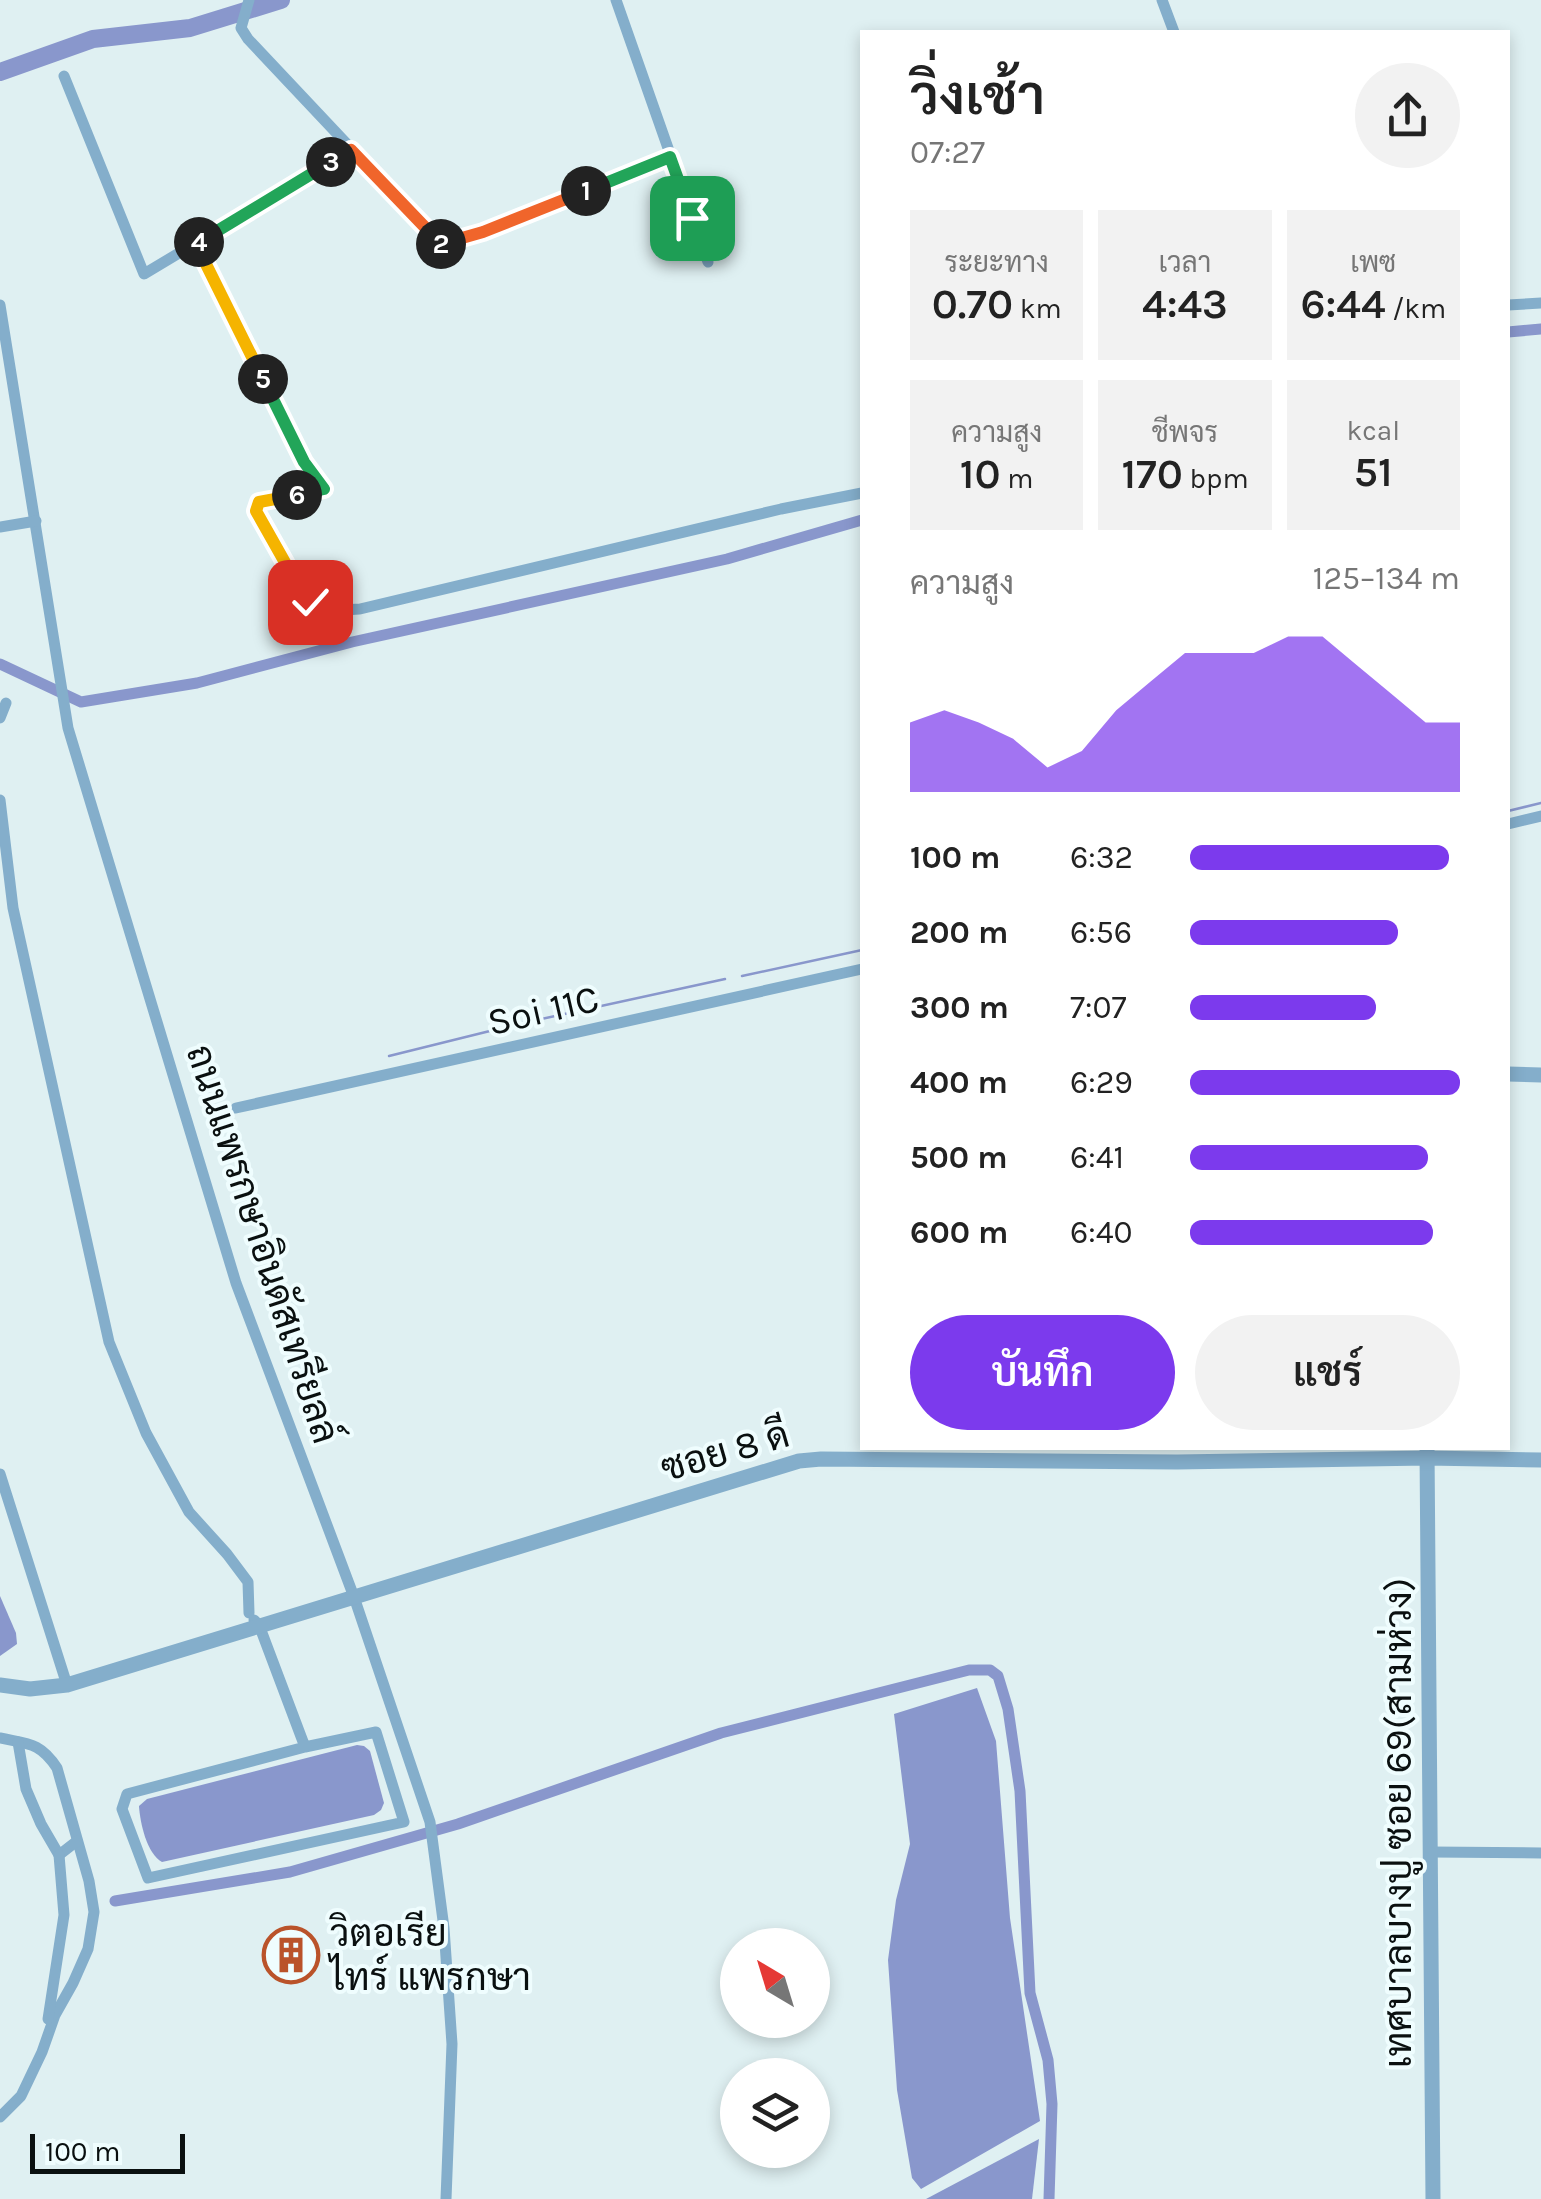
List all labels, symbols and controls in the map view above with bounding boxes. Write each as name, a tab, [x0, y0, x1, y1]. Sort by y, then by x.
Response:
button: share	[1355, 63, 1460, 168]
text: วิ่งเช้า	[910, 64, 1045, 128]
text: 07:27	[910, 134, 985, 171]
pin: 3	[306, 137, 356, 187]
text: 3	[322, 145, 340, 178]
pin: 1	[561, 166, 611, 216]
text: 1	[581, 174, 591, 207]
pin	[650, 176, 735, 261]
icon: arrive	[665, 191, 720, 246]
pin: 4	[174, 217, 224, 267]
pin: 2	[416, 219, 466, 269]
text: 4	[191, 225, 207, 258]
text: 2	[433, 227, 449, 260]
text: ระยะทาง	[945, 246, 1049, 279]
text: เวลา	[1159, 246, 1211, 279]
text: เพซ	[1350, 246, 1396, 279]
text: 0.70	[932, 279, 1013, 329]
text: 4:43	[1142, 279, 1228, 329]
text: 6:44	[1300, 279, 1386, 329]
text: km	[1013, 292, 1062, 325]
text: /km	[1386, 292, 1446, 325]
pin: 5	[238, 354, 288, 404]
text: 5	[255, 362, 271, 395]
text: kcal	[1347, 414, 1400, 447]
text: ความสูง	[951, 416, 1042, 449]
text: ชีพจร	[1152, 416, 1218, 449]
text: 51	[1354, 447, 1393, 497]
text: 10	[960, 449, 1001, 499]
text: 170	[1121, 449, 1183, 499]
text: m	[1001, 462, 1034, 495]
text: bpm	[1183, 462, 1249, 495]
pin: 6	[272, 470, 322, 520]
text: 6	[289, 478, 306, 511]
pin	[268, 560, 353, 645]
text: 125–134 m	[1313, 560, 1460, 597]
text: ความสูง	[910, 565, 1014, 602]
icon: check	[283, 575, 338, 630]
text: 100 m	[910, 839, 1000, 876]
text: 6:32	[1070, 839, 1133, 876]
text: 200 m	[910, 914, 1008, 951]
text: 6:56	[1070, 914, 1132, 951]
street label: Soi 11C	[483, 976, 603, 1045]
text: 300 m	[910, 989, 1009, 1026]
text: 7:07	[1070, 989, 1126, 1026]
street label: ถนนแพรกษาอินดัสเทรียลล์	[177, 1039, 350, 1449]
text: 400 m	[910, 1064, 1008, 1101]
text: 6:29	[1070, 1064, 1133, 1101]
text: 500 m	[910, 1139, 1008, 1176]
text: 6:41	[1070, 1139, 1124, 1176]
text: 600 m	[910, 1214, 1008, 1251]
text: 6:40	[1070, 1214, 1133, 1251]
button: บันทึก	[910, 1315, 1175, 1430]
button: แชร์	[1195, 1315, 1460, 1430]
street label: ซอย 8 ดี	[656, 1411, 794, 1491]
street label: เทศบาลบางปู ซอย 69(สามห่วง)	[1376, 1578, 1423, 2068]
place label: วิตอเรีย ไทร์ แพรกษา	[327, 1910, 531, 2000]
building icon: วิตอเรีย ไทร์ แพรกษา	[261, 1925, 321, 1985]
north arrow	[720, 1928, 830, 2038]
map controls	[720, 1928, 830, 2168]
button: layers	[720, 2058, 830, 2168]
scale bar	[30, 2129, 185, 2174]
text: 100 m	[45, 2135, 120, 2168]

